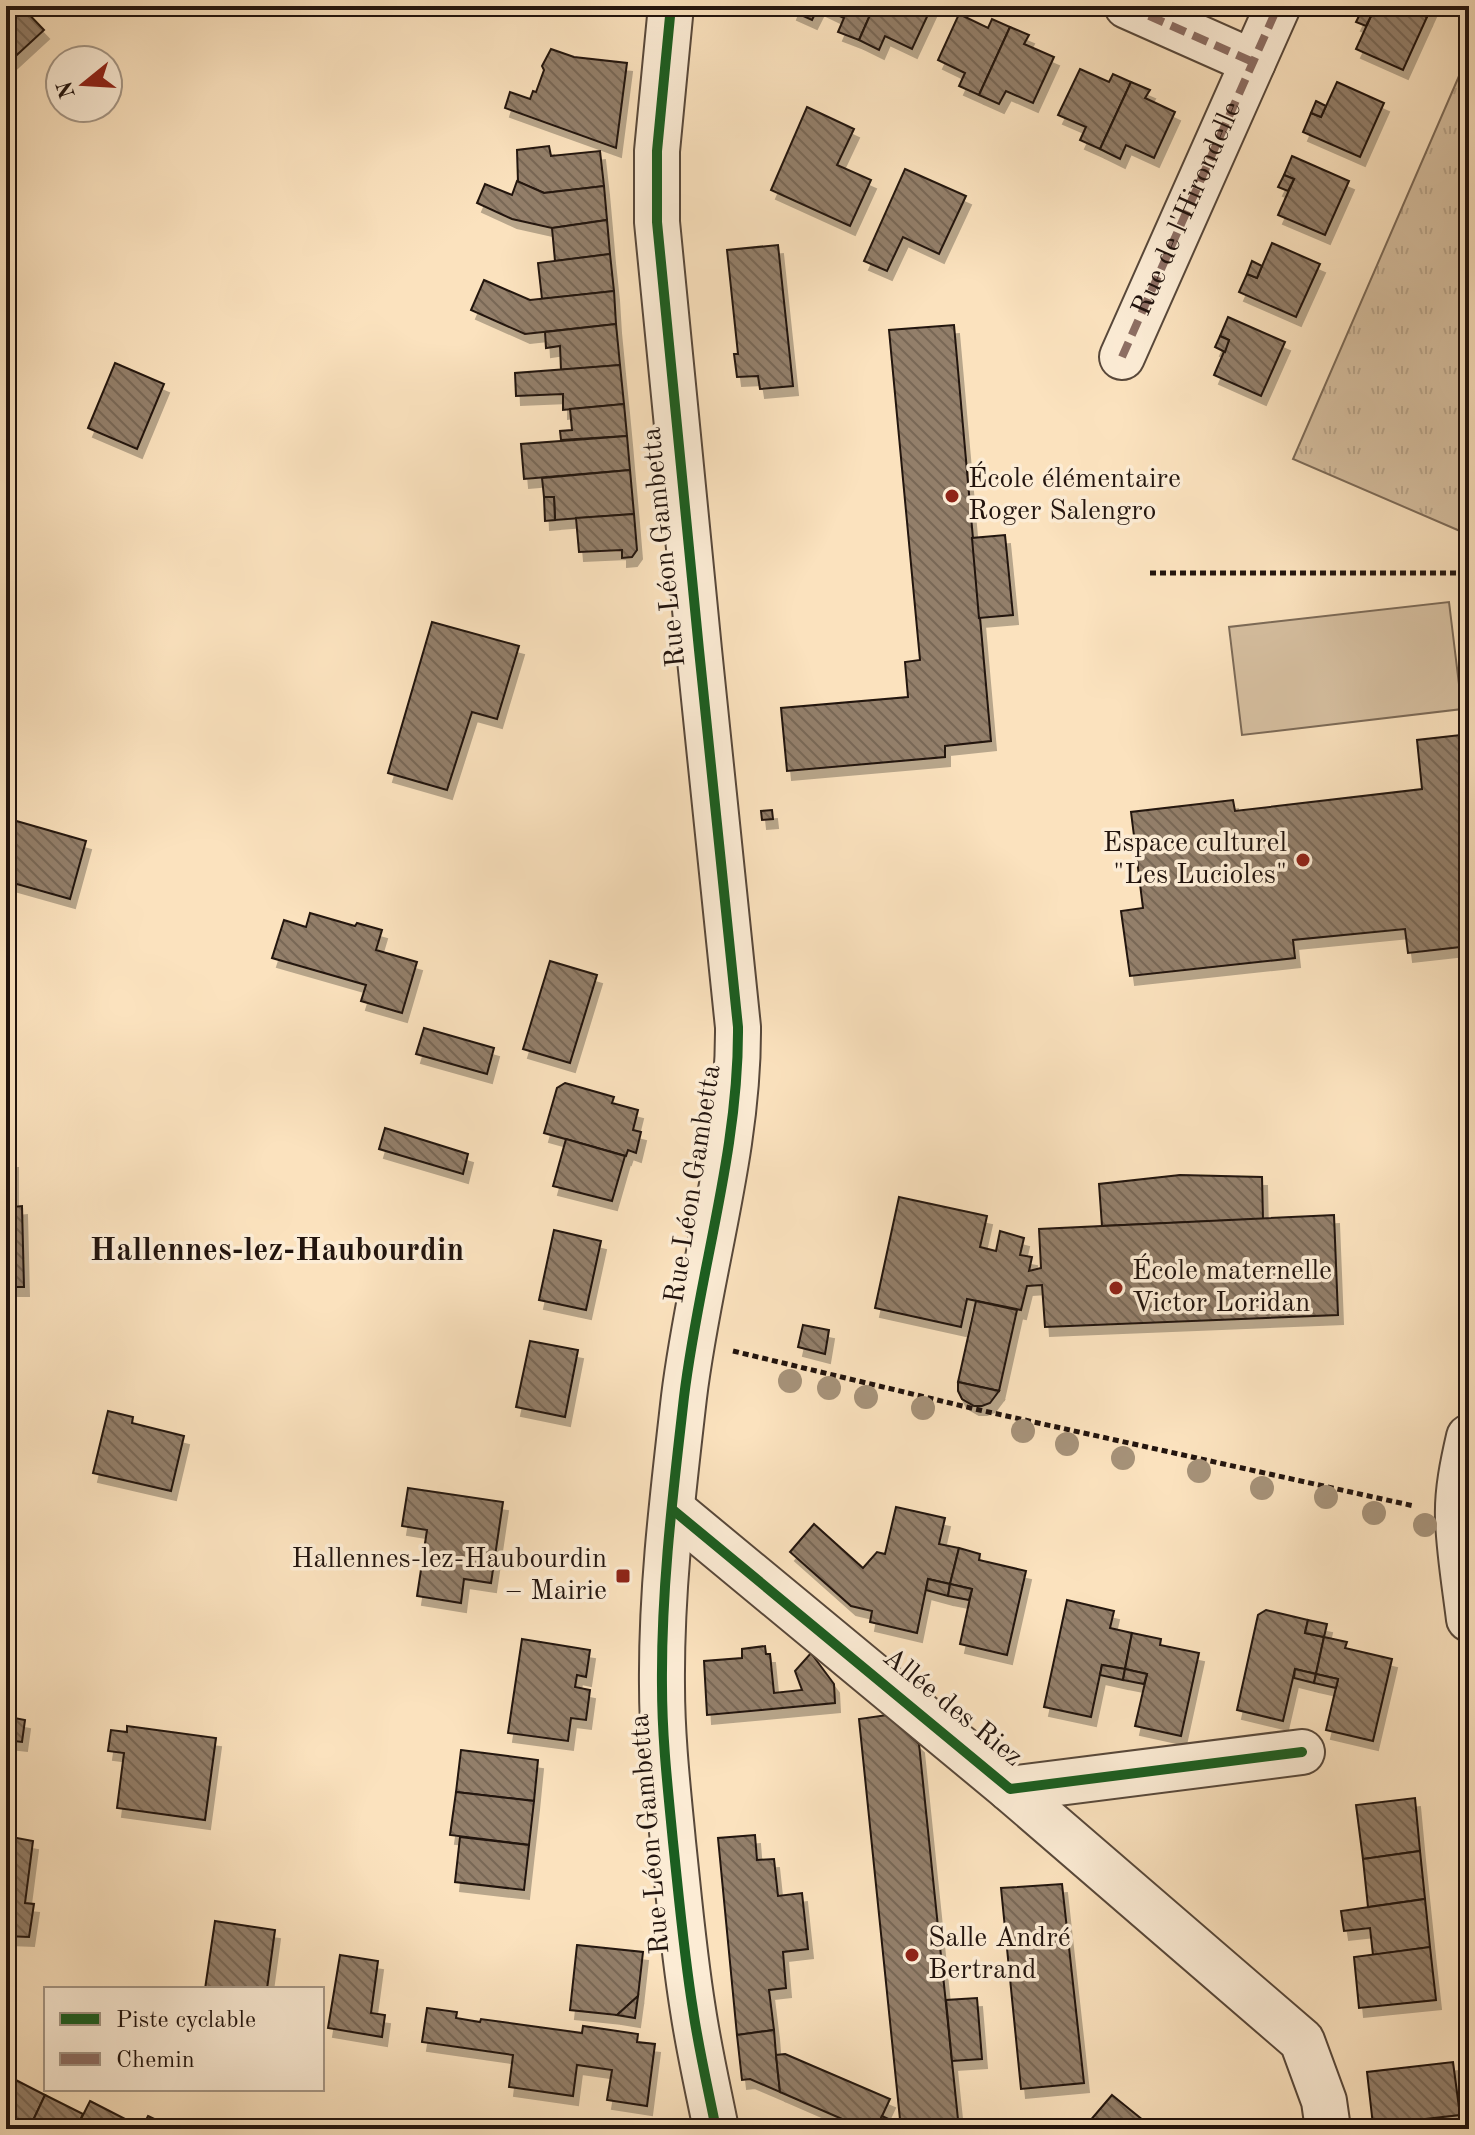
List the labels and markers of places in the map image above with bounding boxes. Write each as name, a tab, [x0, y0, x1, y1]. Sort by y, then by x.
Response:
place label: École élémentaire Roger Salengro	[968, 461, 1181, 526]
marker: École élémentaire Roger Salengro	[943, 487, 961, 505]
place label: Espace culturel "Les Lucioles"	[1103, 830, 1287, 890]
marker: Espace culturel "Les Lucioles"	[1294, 851, 1312, 869]
place label: École maternelle Victor Loridan	[1132, 1253, 1332, 1318]
marker: École maternelle Victor Loridan	[1107, 1279, 1125, 1297]
place label: Hallennes-lez-Haubourdin – Mairie	[292, 1546, 607, 1606]
marker: Hallennes-lez-Haubourdin – Mairie	[614, 1567, 632, 1585]
place label: Salle André Bertrand	[928, 1925, 1071, 1985]
marker: Salle André Bertrand	[903, 1946, 921, 1964]

